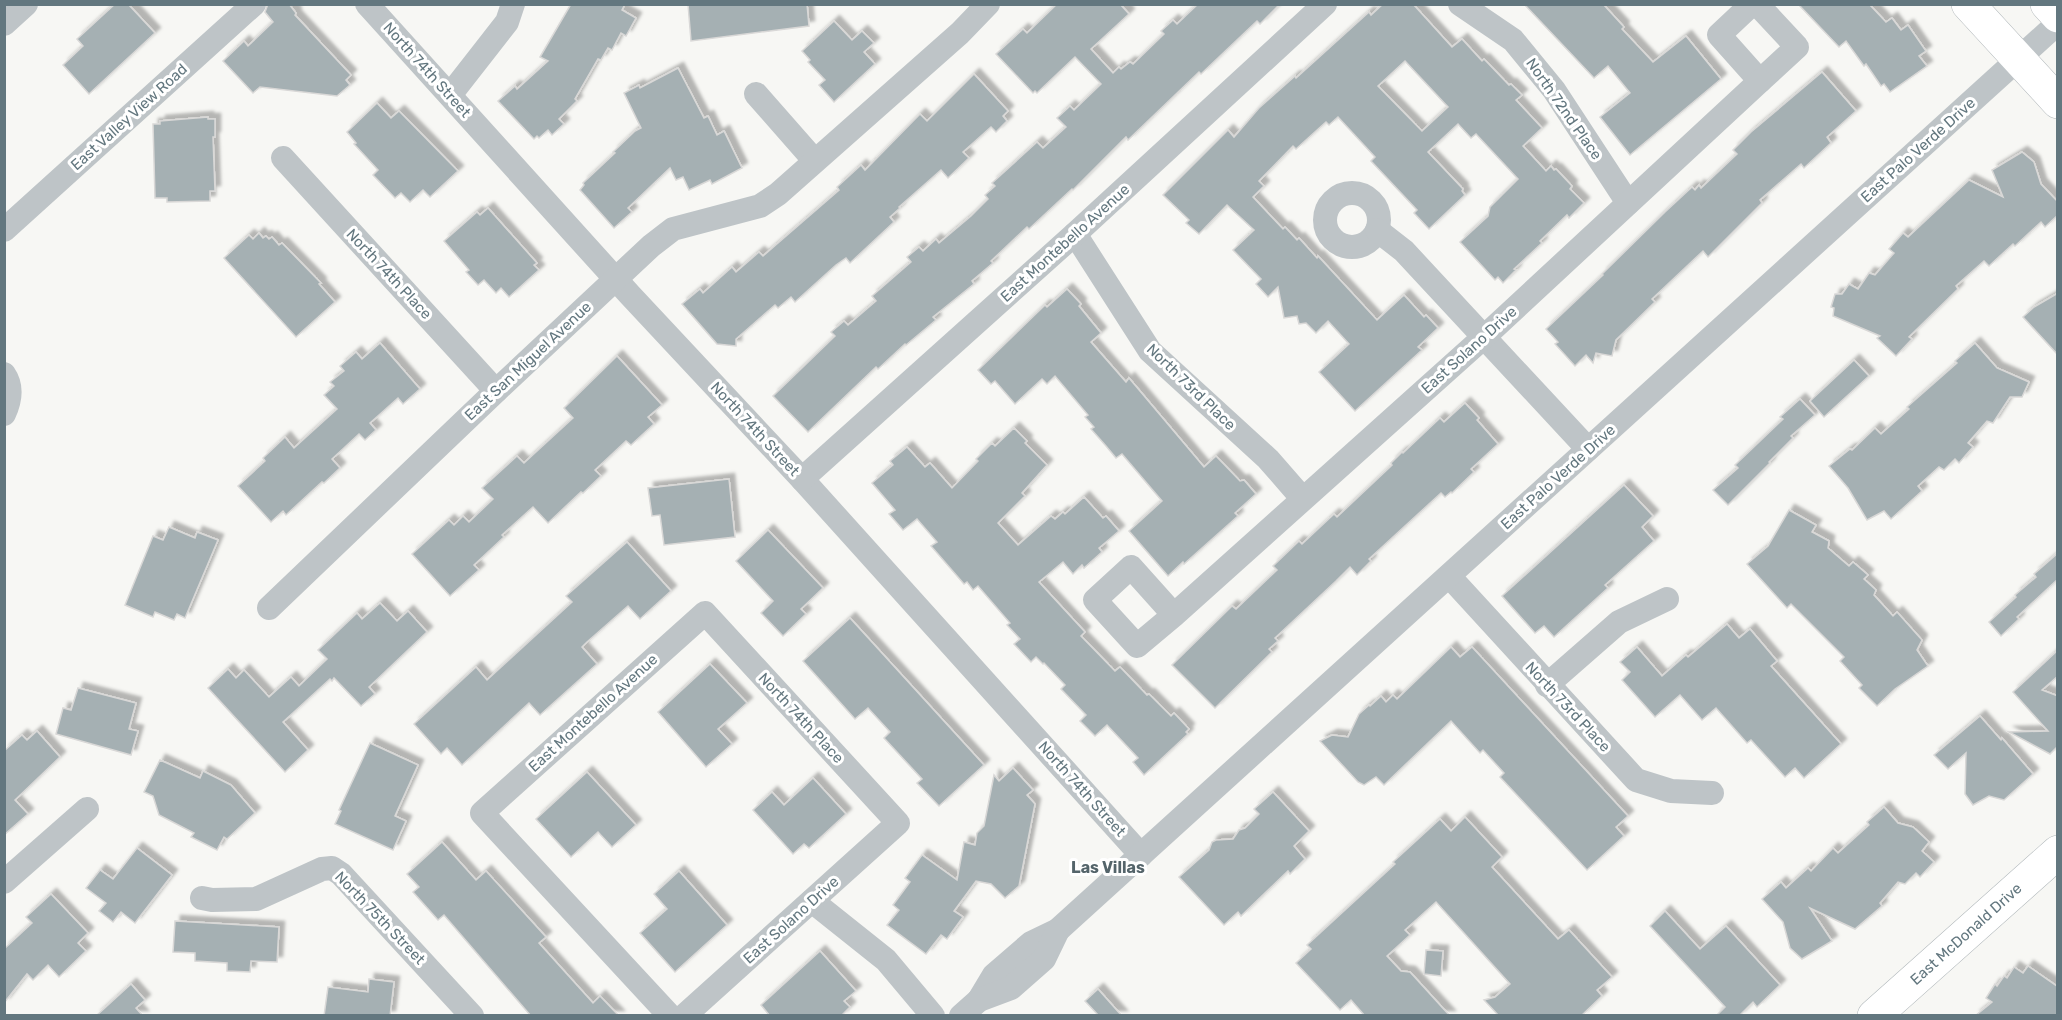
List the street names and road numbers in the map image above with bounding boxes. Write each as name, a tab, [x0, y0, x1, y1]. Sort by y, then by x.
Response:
street label: North 74th Street	[380, 19, 475, 121]
street label: North 72nd Place	[1522, 55, 1606, 163]
street label: East Valley View Road	[67, 60, 191, 174]
street label: East Palo Verde Drive	[1857, 94, 1979, 206]
street label: East Montebello Avenue	[997, 180, 1133, 306]
street label: North 74th Place	[343, 225, 435, 323]
street label: East San Miguel Avenue	[461, 298, 595, 424]
street label: East Solano Drive	[1418, 303, 1520, 397]
street label: North 73rd Place	[1143, 340, 1239, 434]
street label: North 74th Street	[707, 378, 803, 480]
street label: East Palo Verde Drive	[1497, 421, 1619, 533]
street label: East Montebello Avenue	[525, 650, 661, 776]
street label: North 73rd Place	[1522, 658, 1614, 756]
street label: North 74th Place	[755, 669, 847, 767]
street label: North 74th Street	[1035, 738, 1130, 840]
street label: North 75th Street	[331, 868, 429, 968]
street label: East Solano Drive	[740, 873, 842, 967]
street label: East McDonald Drive	[1907, 879, 2025, 989]

